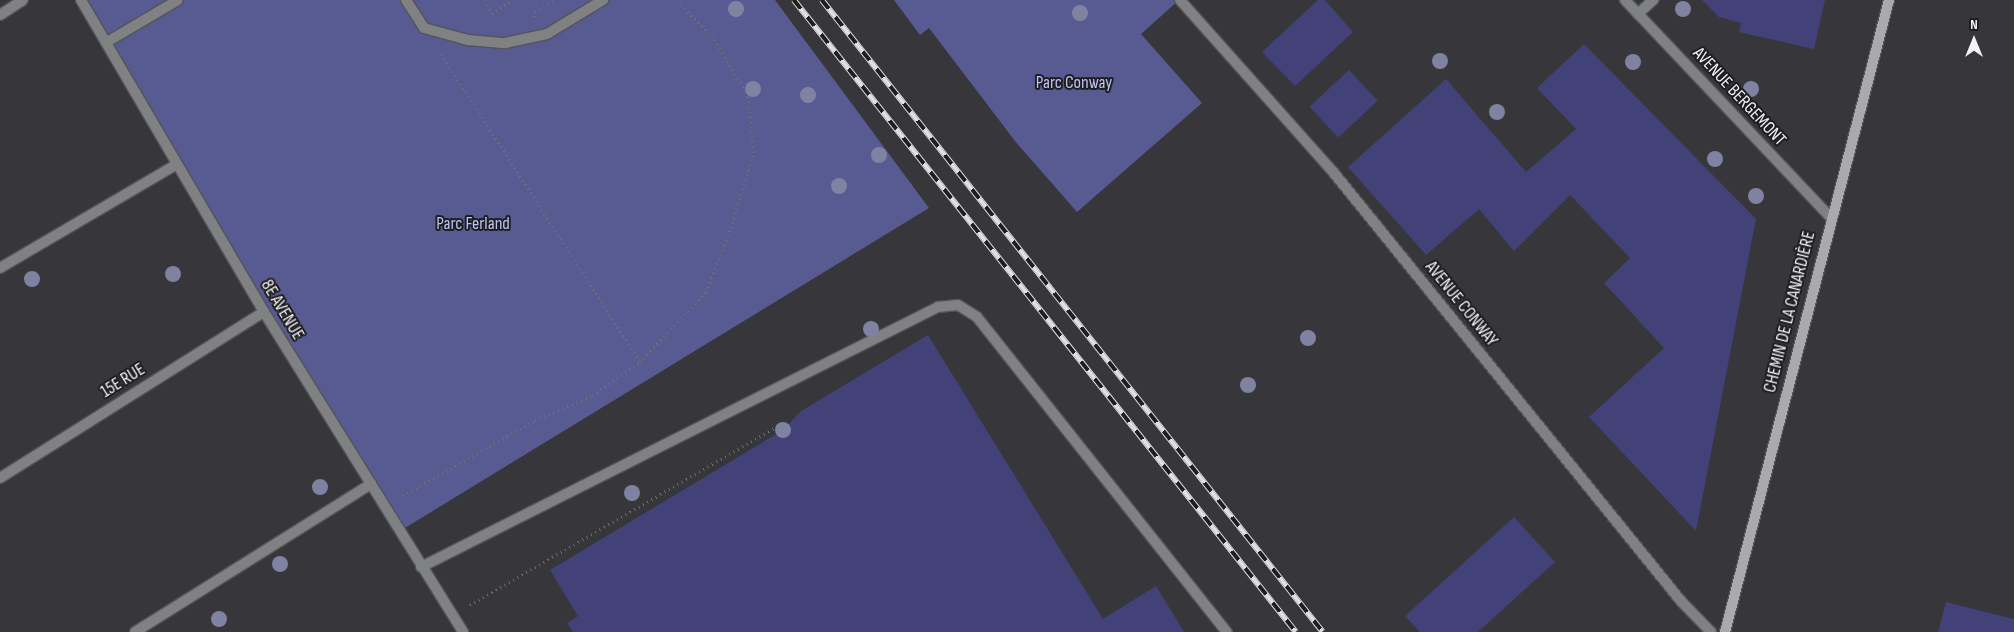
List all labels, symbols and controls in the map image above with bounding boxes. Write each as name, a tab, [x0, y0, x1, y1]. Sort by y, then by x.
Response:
north arrow	[1949, 15, 1999, 65]
text: N	[1970, 16, 1978, 33]
street label: AVENUE BERGEMONT	[1688, 43, 1790, 151]
park label: Parc Conway	[1036, 72, 1112, 94]
park label: Parc Ferland	[436, 213, 510, 235]
street label: CHEMIN DE LA CANARDIÈRE	[1760, 229, 1820, 395]
street label: AVENUE CONWAY	[1420, 257, 1502, 351]
street label: 8E AVENUE	[256, 276, 308, 344]
street label: 15E RUE	[97, 359, 149, 403]

